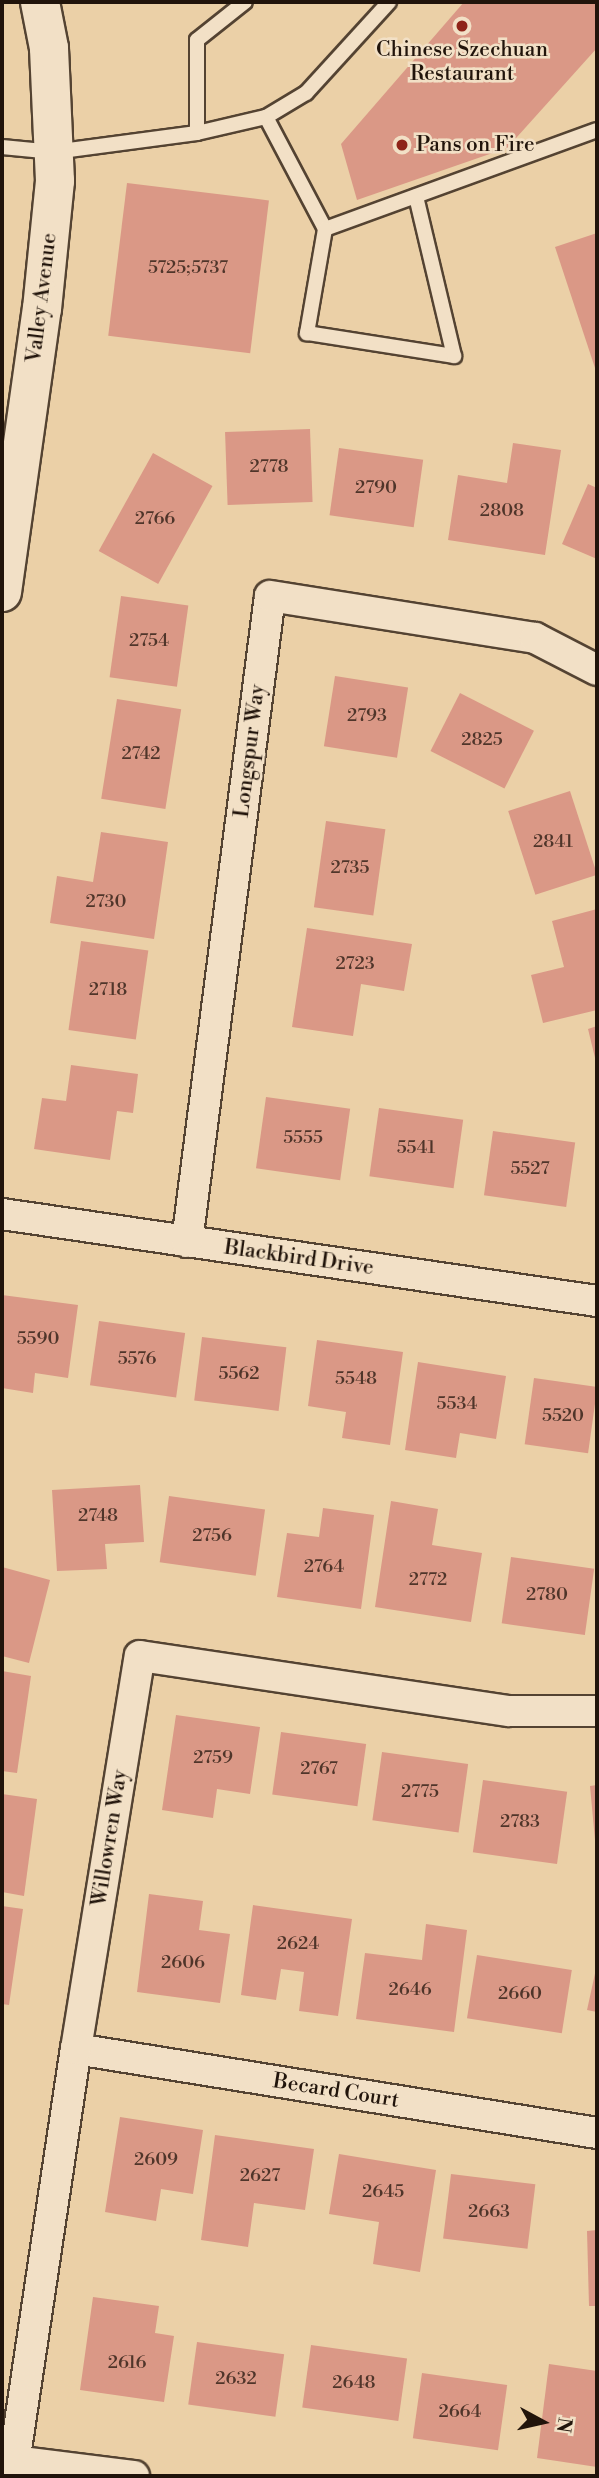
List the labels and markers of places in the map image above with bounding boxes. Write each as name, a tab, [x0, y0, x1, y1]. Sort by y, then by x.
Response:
marker: Chinese Szechuan Restaurant	[454, 18, 470, 34]
place label: Chinese Szechuan Restaurant	[376, 37, 548, 87]
place label: Pans on Fire	[416, 132, 535, 158]
marker: Pans on Fire	[394, 137, 410, 153]

